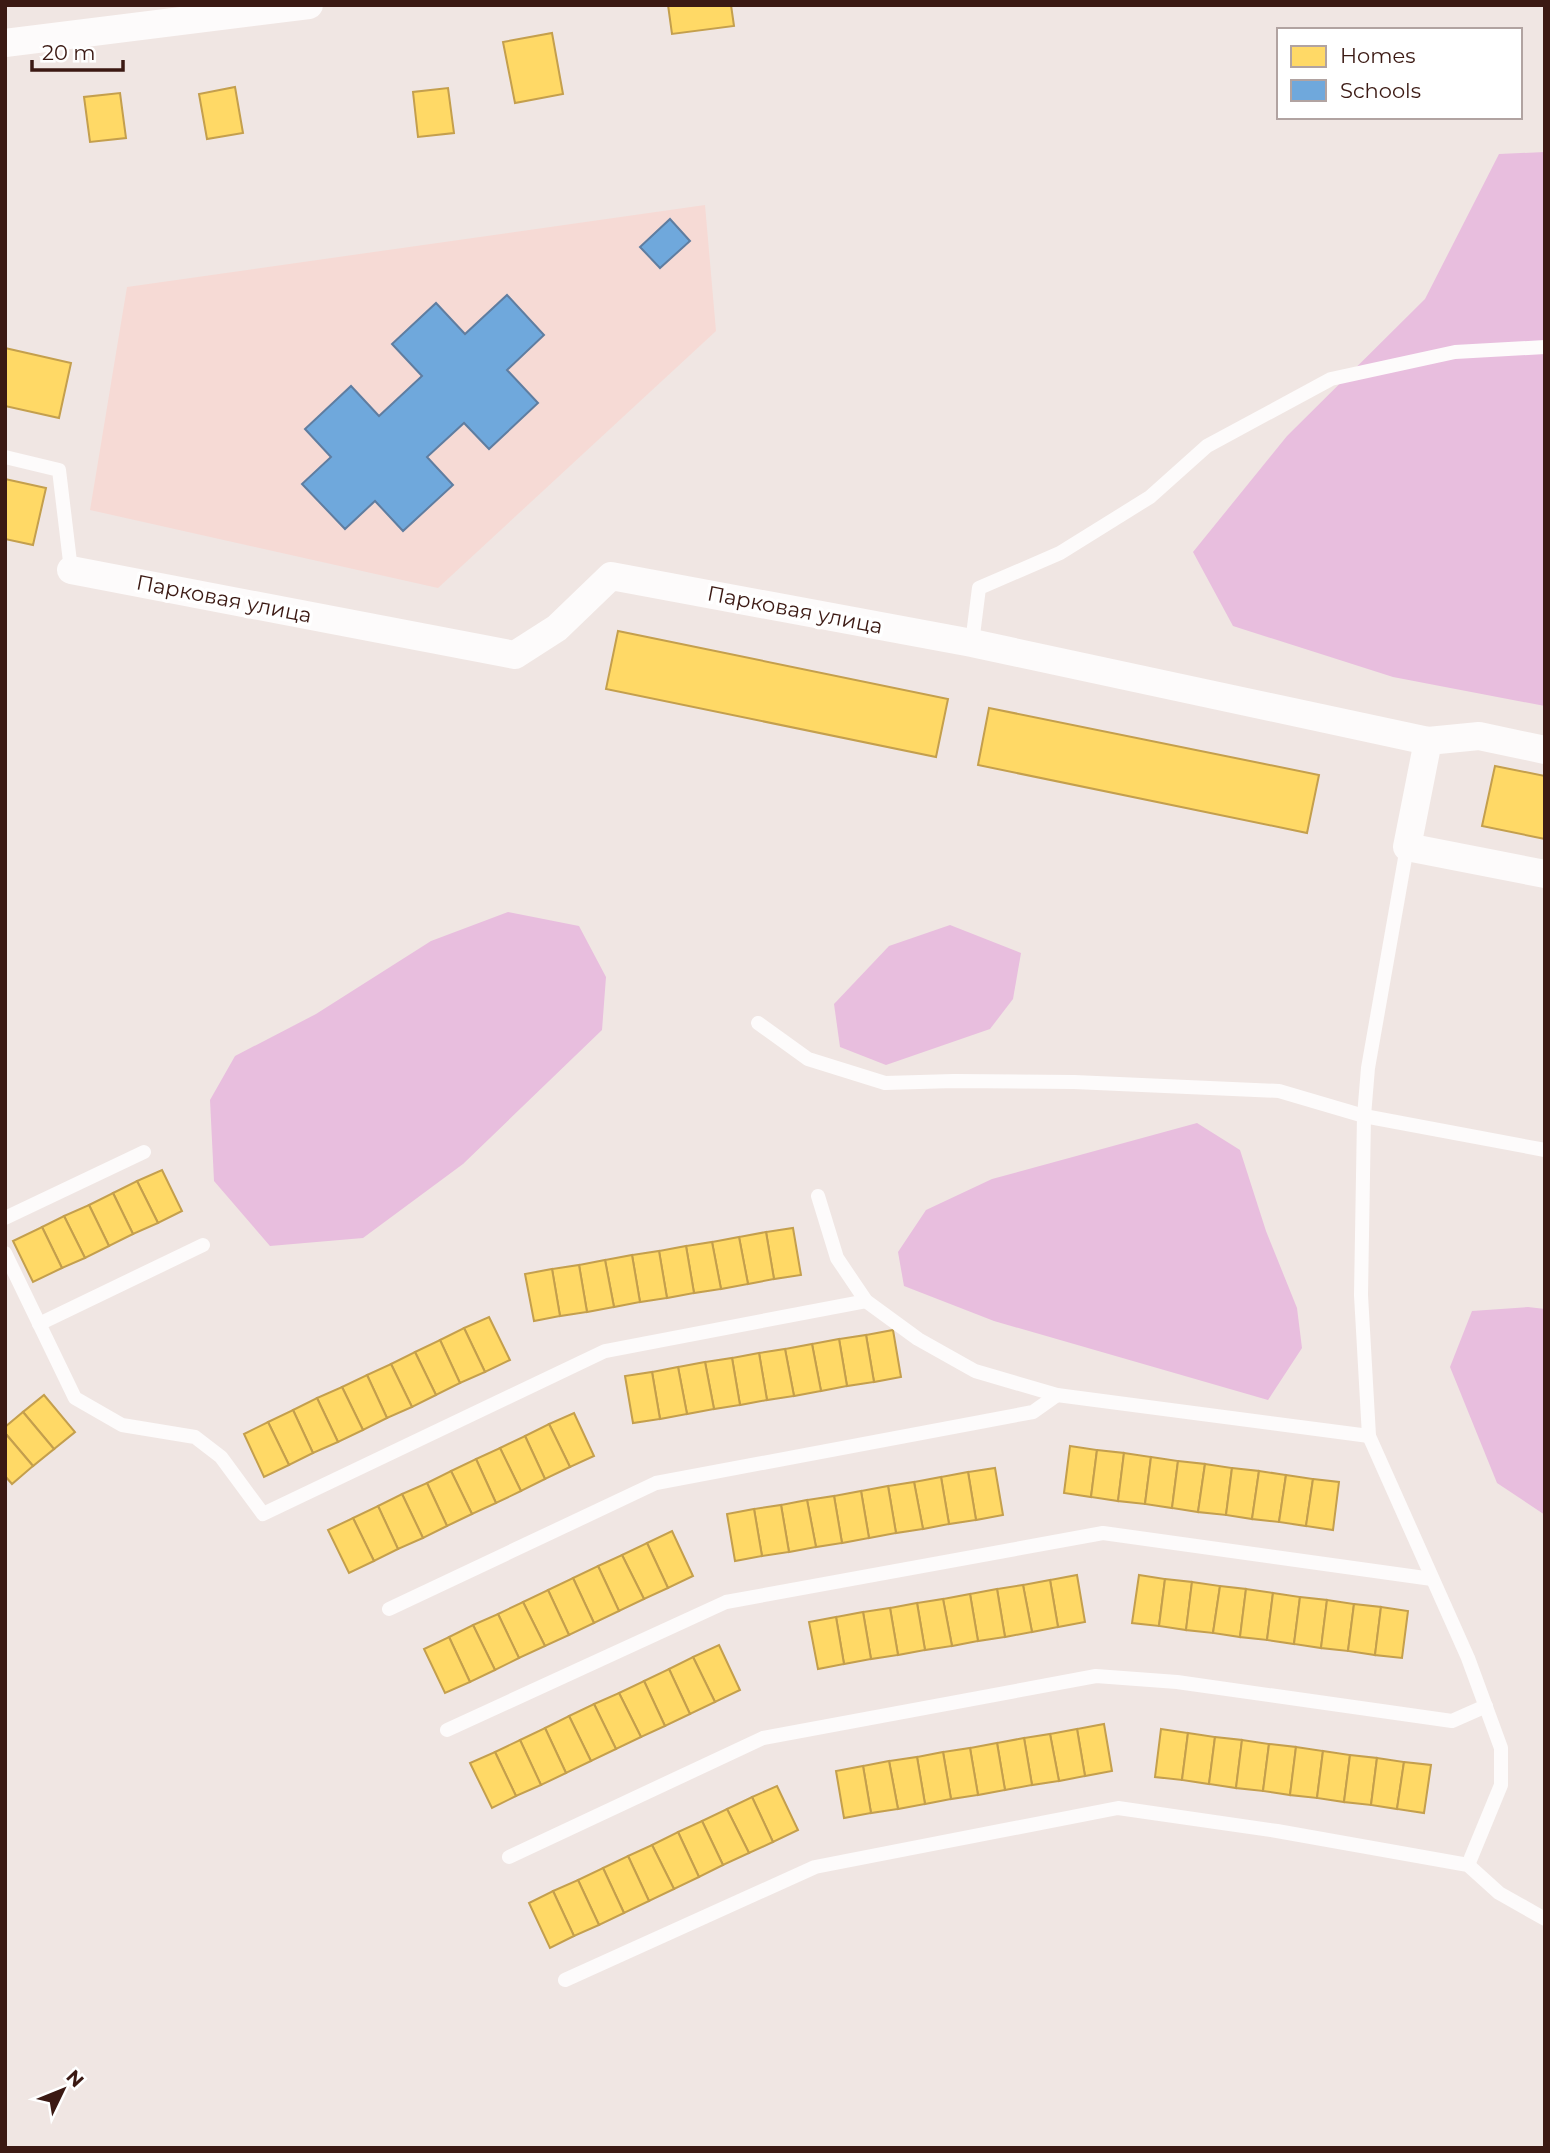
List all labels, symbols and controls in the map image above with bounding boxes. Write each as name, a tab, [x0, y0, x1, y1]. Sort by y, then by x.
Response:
scale bar	[32, 28, 122, 72]
legend	[1277, 28, 1522, 119]
text: 20 m	[42, 40, 96, 65]
text: Homes	[1340, 43, 1415, 68]
text: Schools	[1340, 78, 1421, 103]
street label: Парковая улица	[134, 569, 314, 628]
street label: Парковая улица	[705, 580, 885, 639]
north arrow	[28, 2055, 98, 2125]
text: N	[61, 2065, 89, 2092]

